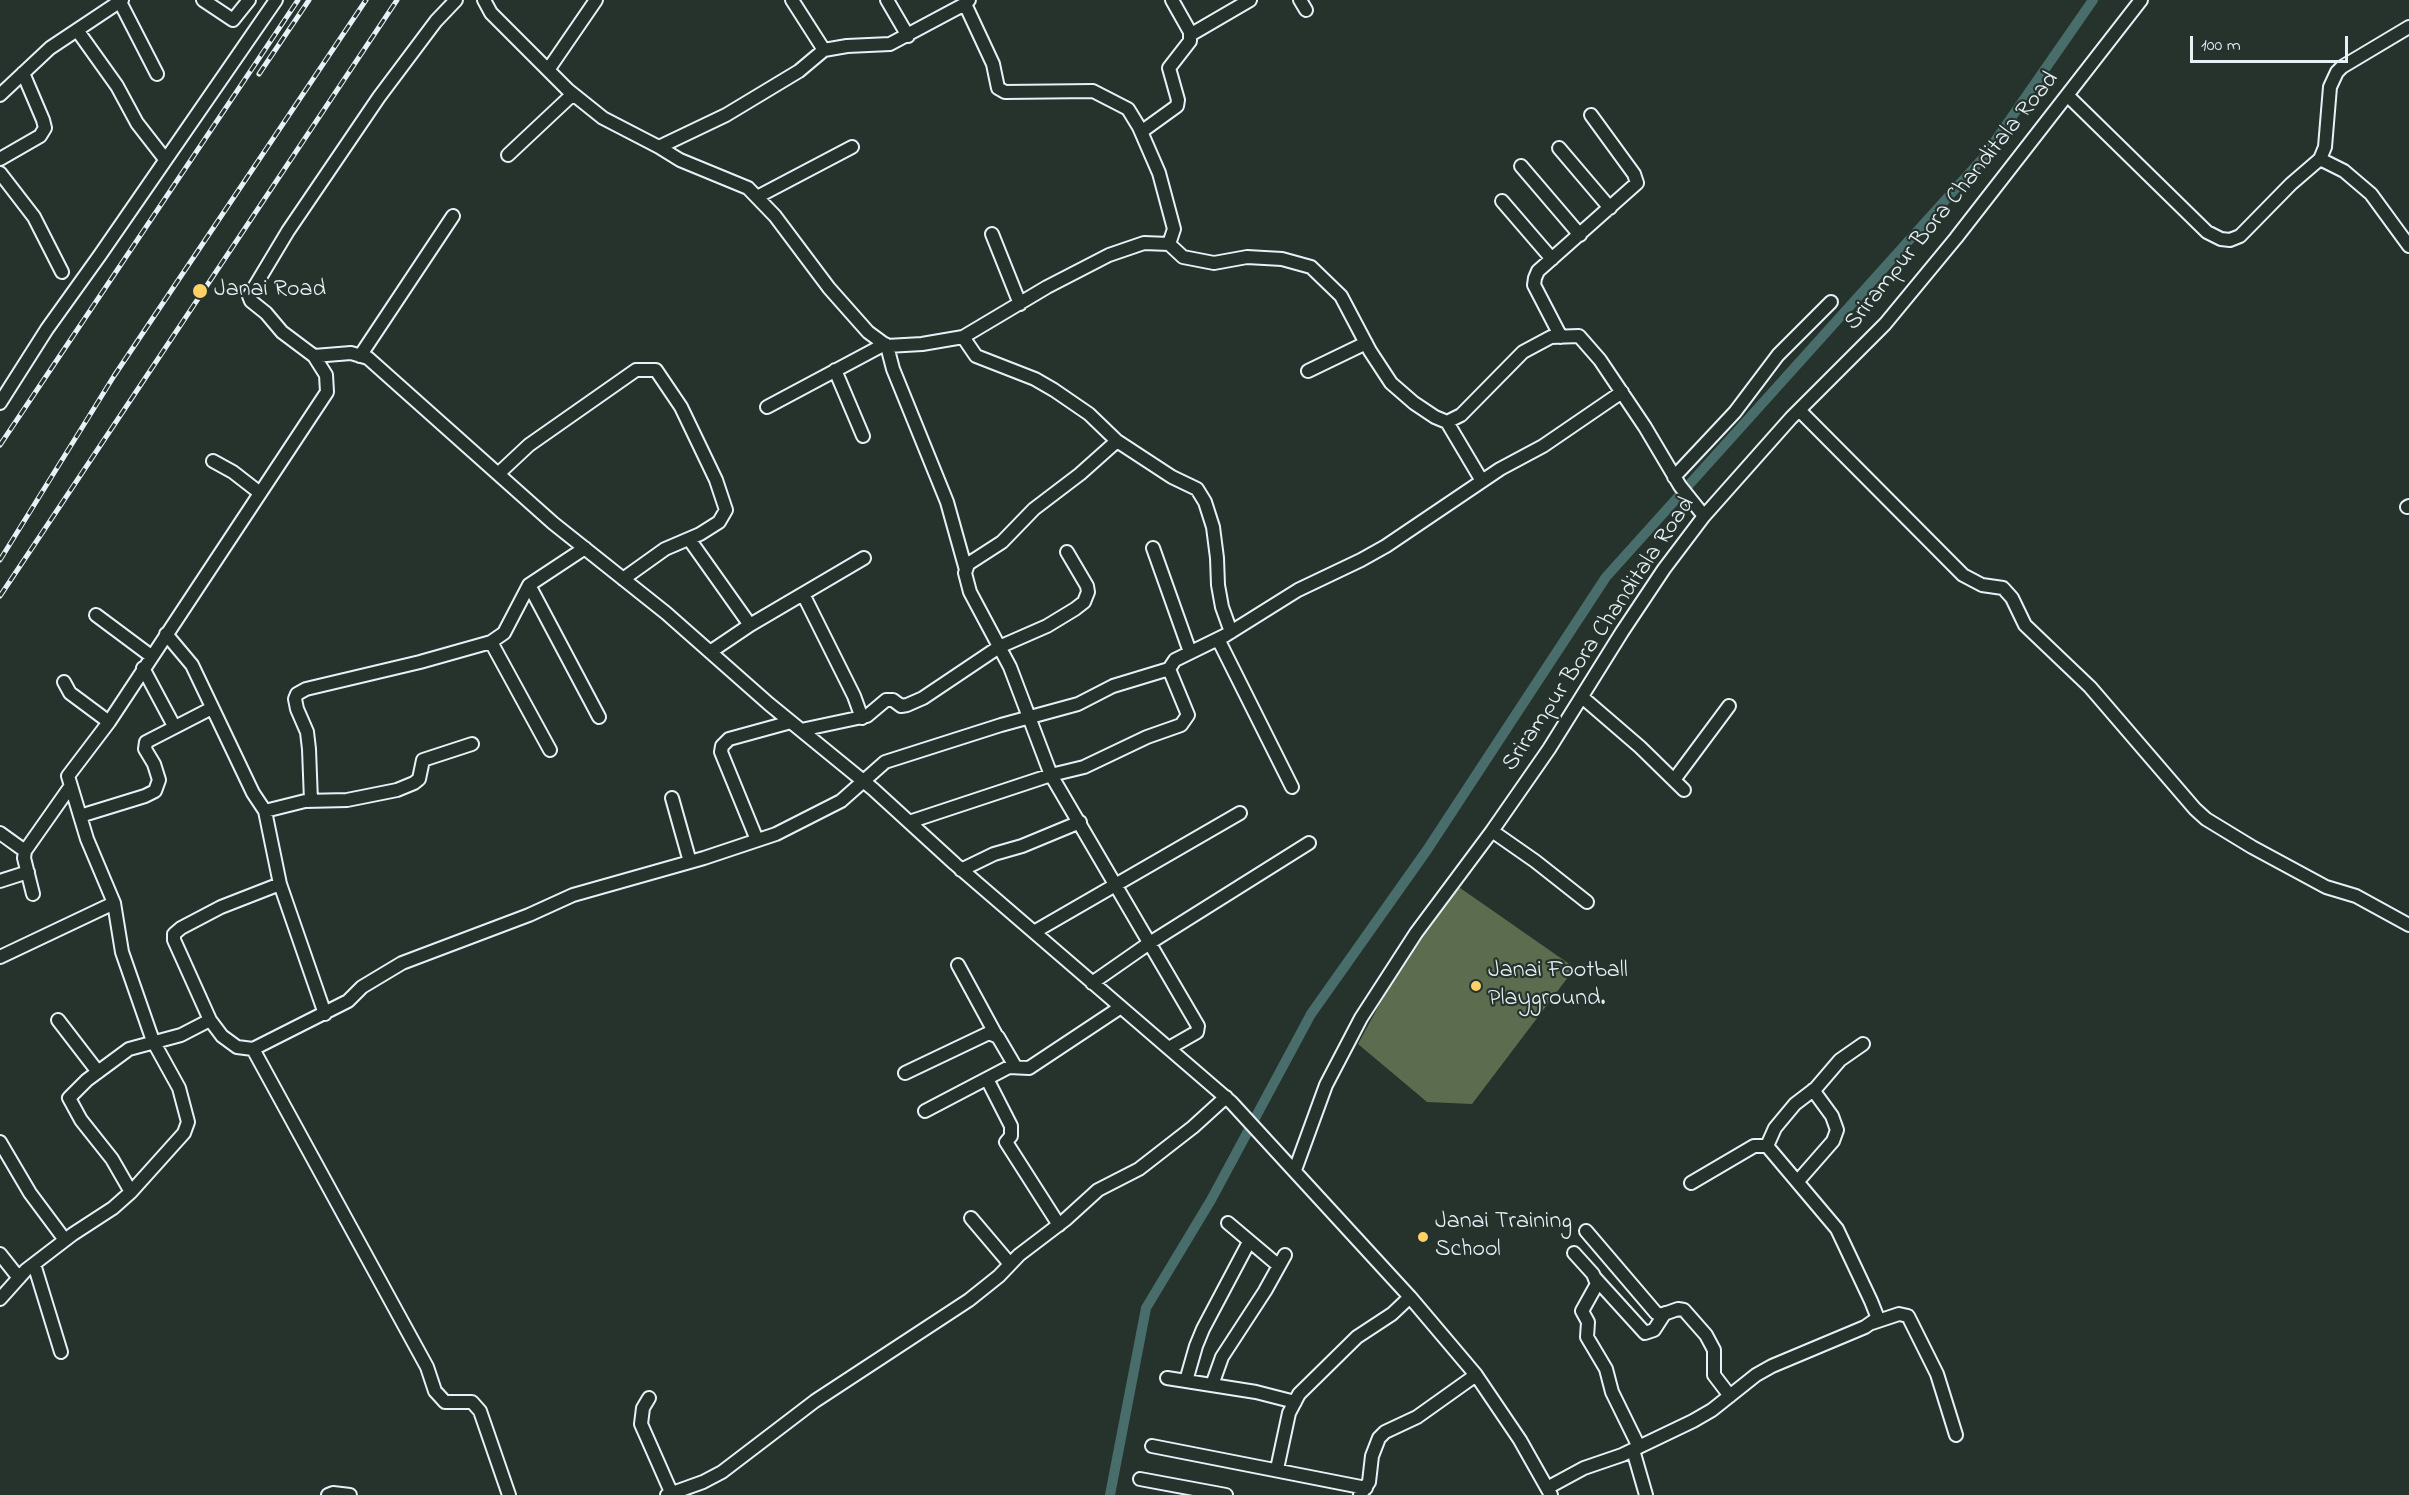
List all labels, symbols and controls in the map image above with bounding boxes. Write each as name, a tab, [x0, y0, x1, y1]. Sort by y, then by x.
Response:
scale bar	[2193, 24, 2350, 62]
text: 100 m	[2201, 33, 2241, 59]
street label: Srirampur Bora Chanditala Road	[1840, 67, 2066, 337]
place label: Janai Road	[214, 277, 326, 305]
marker: Janai Road	[191, 282, 209, 300]
street label: Srirampur Bora Chanditala Road	[1497, 492, 1703, 778]
place label: Janai Football Playground.	[1488, 958, 1628, 1014]
marker: Janai Football Playground.	[1469, 979, 1483, 993]
place label: Janai Training School	[1435, 1209, 1572, 1265]
marker: Janai Training School	[1416, 1230, 1430, 1244]

